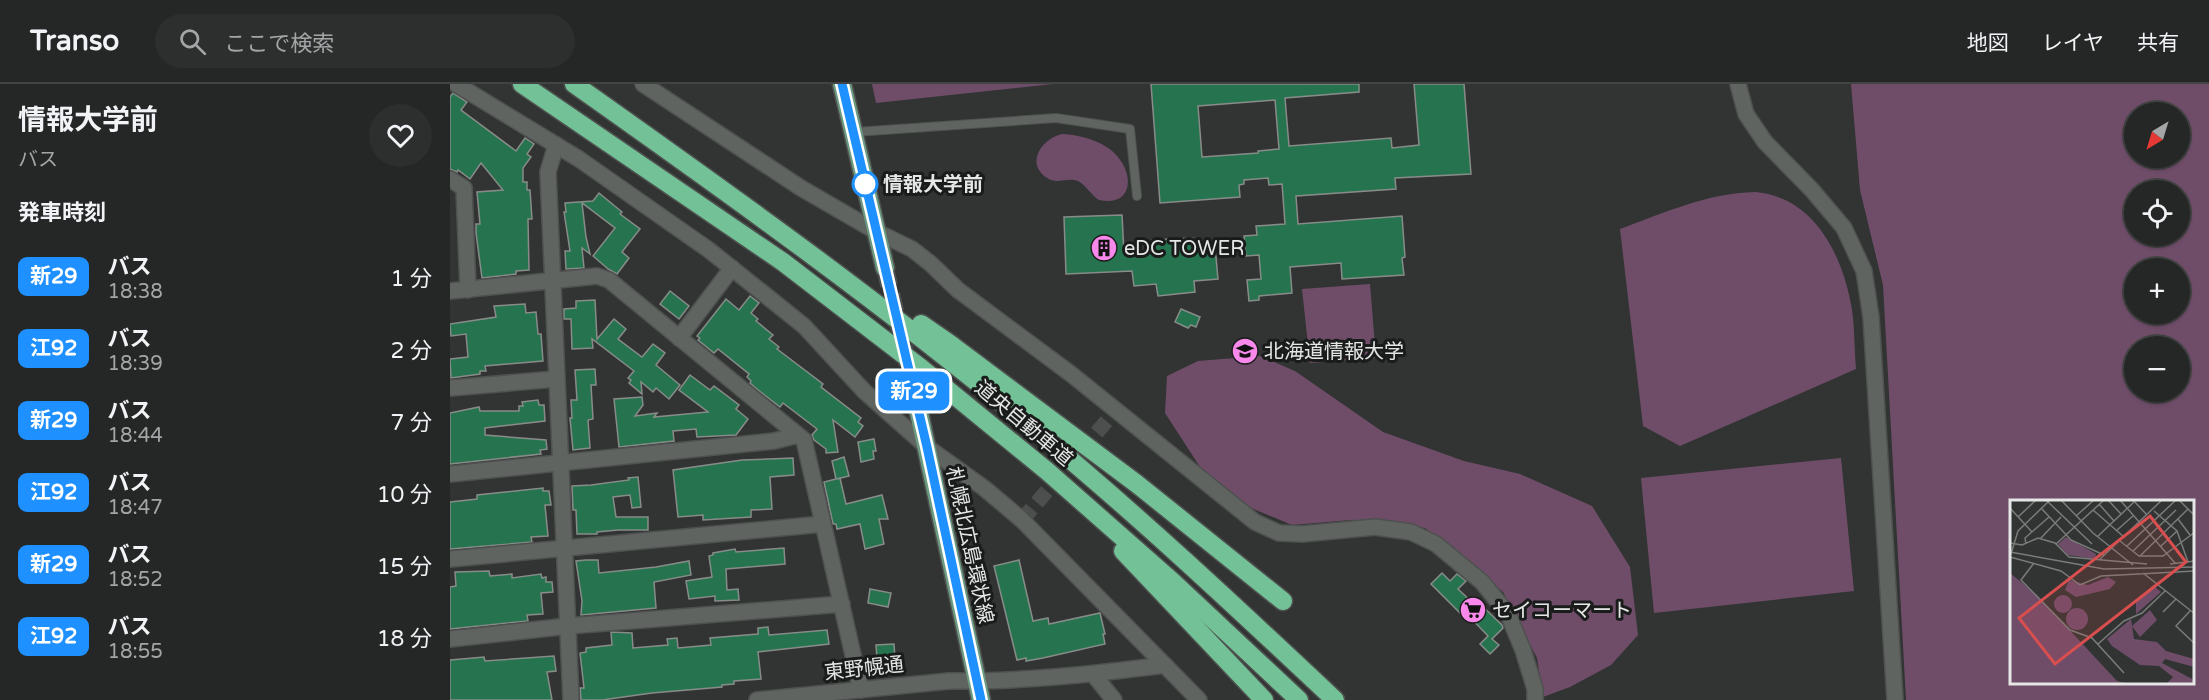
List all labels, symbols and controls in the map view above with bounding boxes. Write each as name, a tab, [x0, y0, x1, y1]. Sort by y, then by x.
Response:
search box	[155, 14, 575, 68]
text: Transo	[30, 24, 119, 58]
icon: search	[176, 25, 209, 58]
text: ここで検索	[224, 31, 334, 57]
text: 地図	[1967, 31, 2009, 56]
text: レイヤ	[2042, 31, 2104, 56]
text: 共有	[2137, 31, 2179, 56]
north arrow	[2124, 102, 2190, 168]
map controls	[2124, 102, 2190, 402]
text: 情報大学前	[18, 103, 158, 137]
button: heart	[369, 104, 432, 167]
text: バス	[18, 148, 58, 172]
marker: 情報大学前	[852, 171, 878, 197]
place label: 情報大学前	[883, 173, 983, 197]
button: locate	[2124, 180, 2190, 246]
text: 発車時刻	[18, 200, 106, 226]
building icon: eDC TOWER	[1089, 233, 1119, 263]
place label: eDC TOWER	[1124, 237, 1244, 261]
text: バス	[107, 254, 151, 280]
button: +	[2124, 258, 2190, 324]
text: 新29	[30, 264, 77, 289]
text: 1 分	[390, 266, 432, 292]
text: 18:38	[107, 280, 163, 304]
text: バス	[107, 326, 151, 352]
text: 江92	[30, 336, 77, 361]
school or university icon: 北海道情報大学	[1230, 336, 1260, 366]
button: −	[2124, 336, 2190, 402]
text: 2 分	[390, 338, 432, 364]
place label: 北海道情報大学	[1264, 340, 1404, 364]
text: 18:39	[107, 352, 163, 376]
line badge: 新29	[880, 372, 948, 410]
street label: 道央自動車道	[970, 376, 1077, 472]
text: 新29	[890, 379, 938, 404]
text: バス	[107, 398, 151, 424]
text: 新29	[30, 408, 77, 433]
text: 7 分	[390, 410, 432, 436]
text: 18:44	[107, 424, 163, 448]
street label: 札幌北広島環状線	[941, 464, 997, 626]
text: バス	[107, 470, 151, 496]
text: 江92	[30, 480, 77, 505]
text: 10 分	[377, 482, 432, 508]
text: 18:47	[107, 496, 163, 520]
inset map	[2010, 500, 2194, 685]
text: バス	[107, 542, 151, 568]
text: 新29	[30, 552, 77, 577]
text: 15 分	[377, 554, 432, 580]
text: 18:52	[107, 568, 163, 592]
supermarket icon: セイコーマート	[1458, 595, 1488, 625]
place label: セイコーマート	[1492, 599, 1632, 623]
text: バス	[107, 614, 151, 640]
text: 江92	[30, 624, 77, 649]
text: 18 分	[377, 626, 432, 652]
text: 18:55	[107, 640, 163, 664]
street label: 東野幌通	[823, 653, 905, 685]

